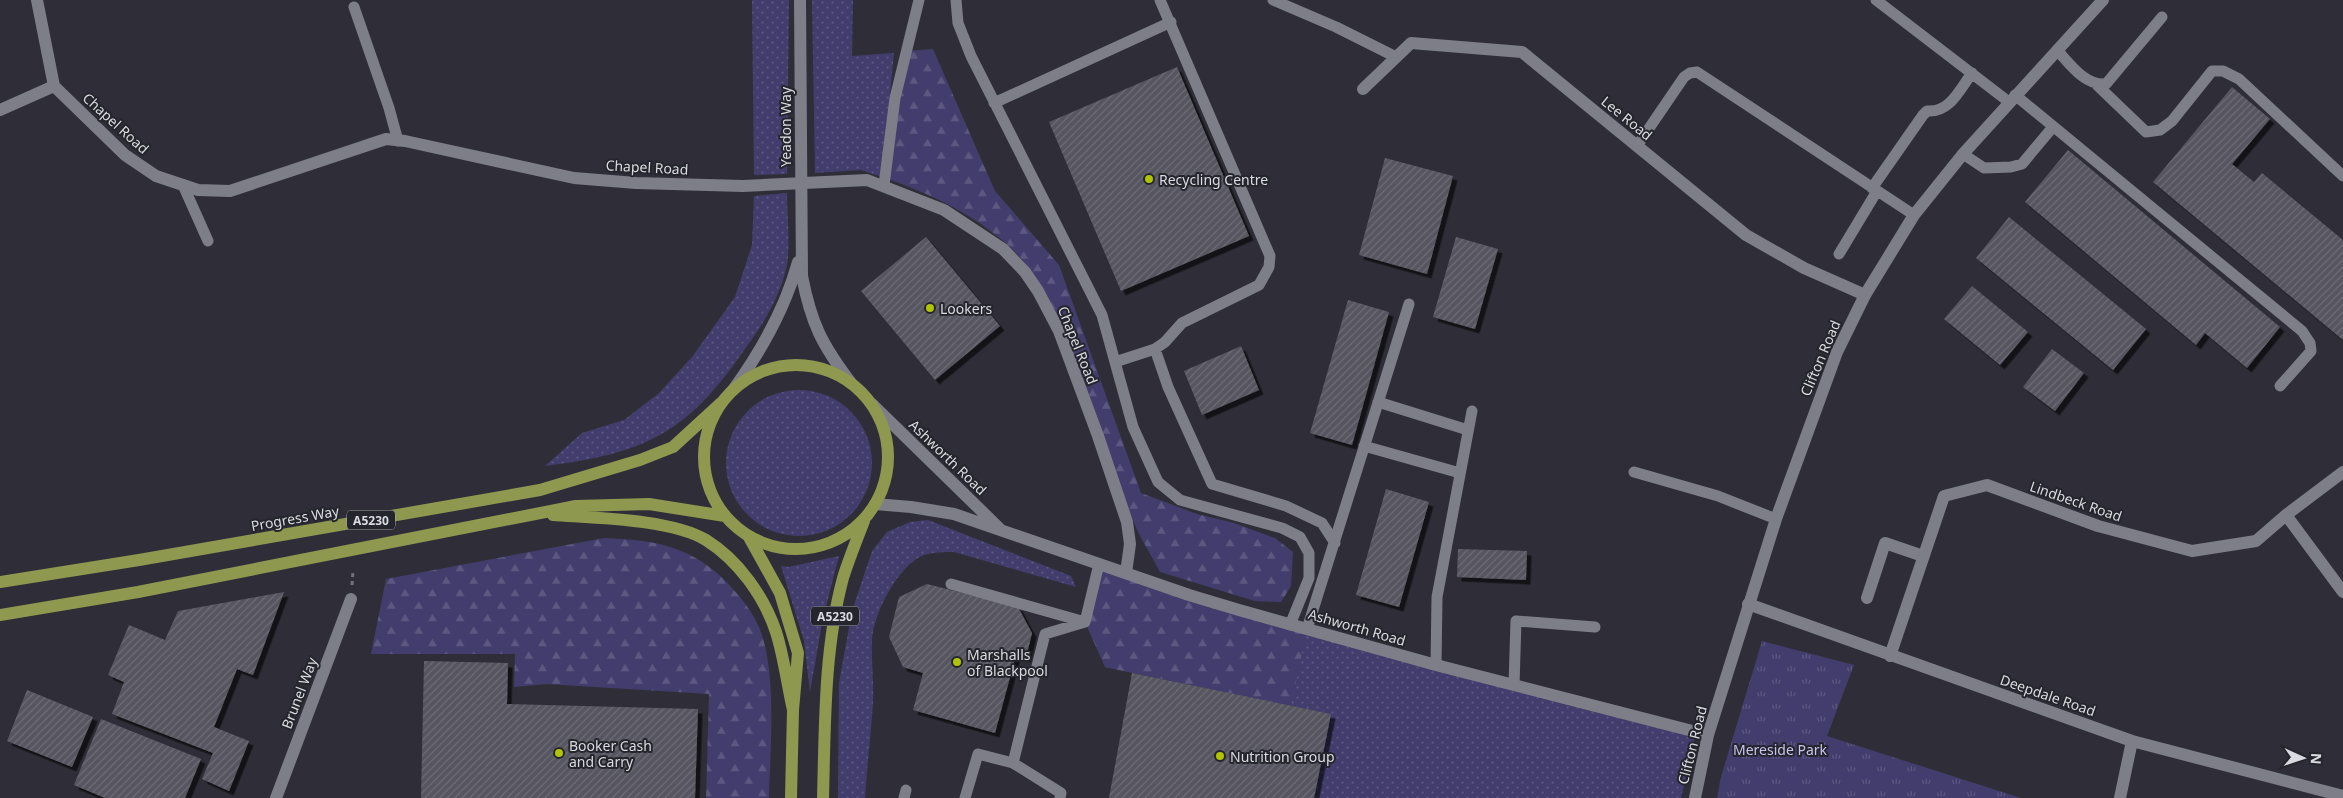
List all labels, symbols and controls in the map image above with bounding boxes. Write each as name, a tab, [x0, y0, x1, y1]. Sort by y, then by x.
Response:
street label: Yeadon Way	[776, 86, 795, 167]
street label: Chapel Road	[79, 88, 153, 158]
street label: Lee Road	[1598, 92, 1656, 144]
street label: Chapel Road	[605, 155, 689, 179]
place label: Recycling Centre	[1159, 170, 1268, 189]
marker: Recycling Centre	[1143, 173, 1155, 185]
place label: Lookers	[940, 299, 992, 318]
marker: Lookers	[924, 302, 936, 314]
street label: Chapel Road	[1054, 303, 1102, 387]
street label: Clifton Road	[1796, 317, 1844, 399]
street label: Ashworth Road	[905, 415, 991, 499]
street label: Lindbeck Road	[2027, 476, 2125, 526]
street label: Progress Way	[249, 501, 341, 535]
road number: A5230	[347, 510, 395, 530]
street label: Ashworth Road	[1306, 604, 1408, 650]
road number: A5230	[811, 606, 859, 626]
place label: Marshalls of Blackpool	[967, 645, 1048, 680]
street label: Brunel Way	[277, 654, 322, 731]
marker: Marshalls of Blackpool	[951, 656, 963, 668]
street label: Deepdale Road	[1998, 670, 2098, 720]
street label: Clifton Road	[1673, 704, 1711, 786]
north arrow	[2278, 733, 2328, 783]
place label: Booker Cash and Carry	[569, 736, 652, 771]
park label: Mereside Park	[1733, 740, 1828, 759]
marker: Booker Cash and Carry	[553, 747, 565, 759]
place label: Nutrition Group	[1230, 747, 1335, 766]
marker: Nutrition Group	[1214, 750, 1226, 762]
text: N	[2307, 753, 2326, 765]

